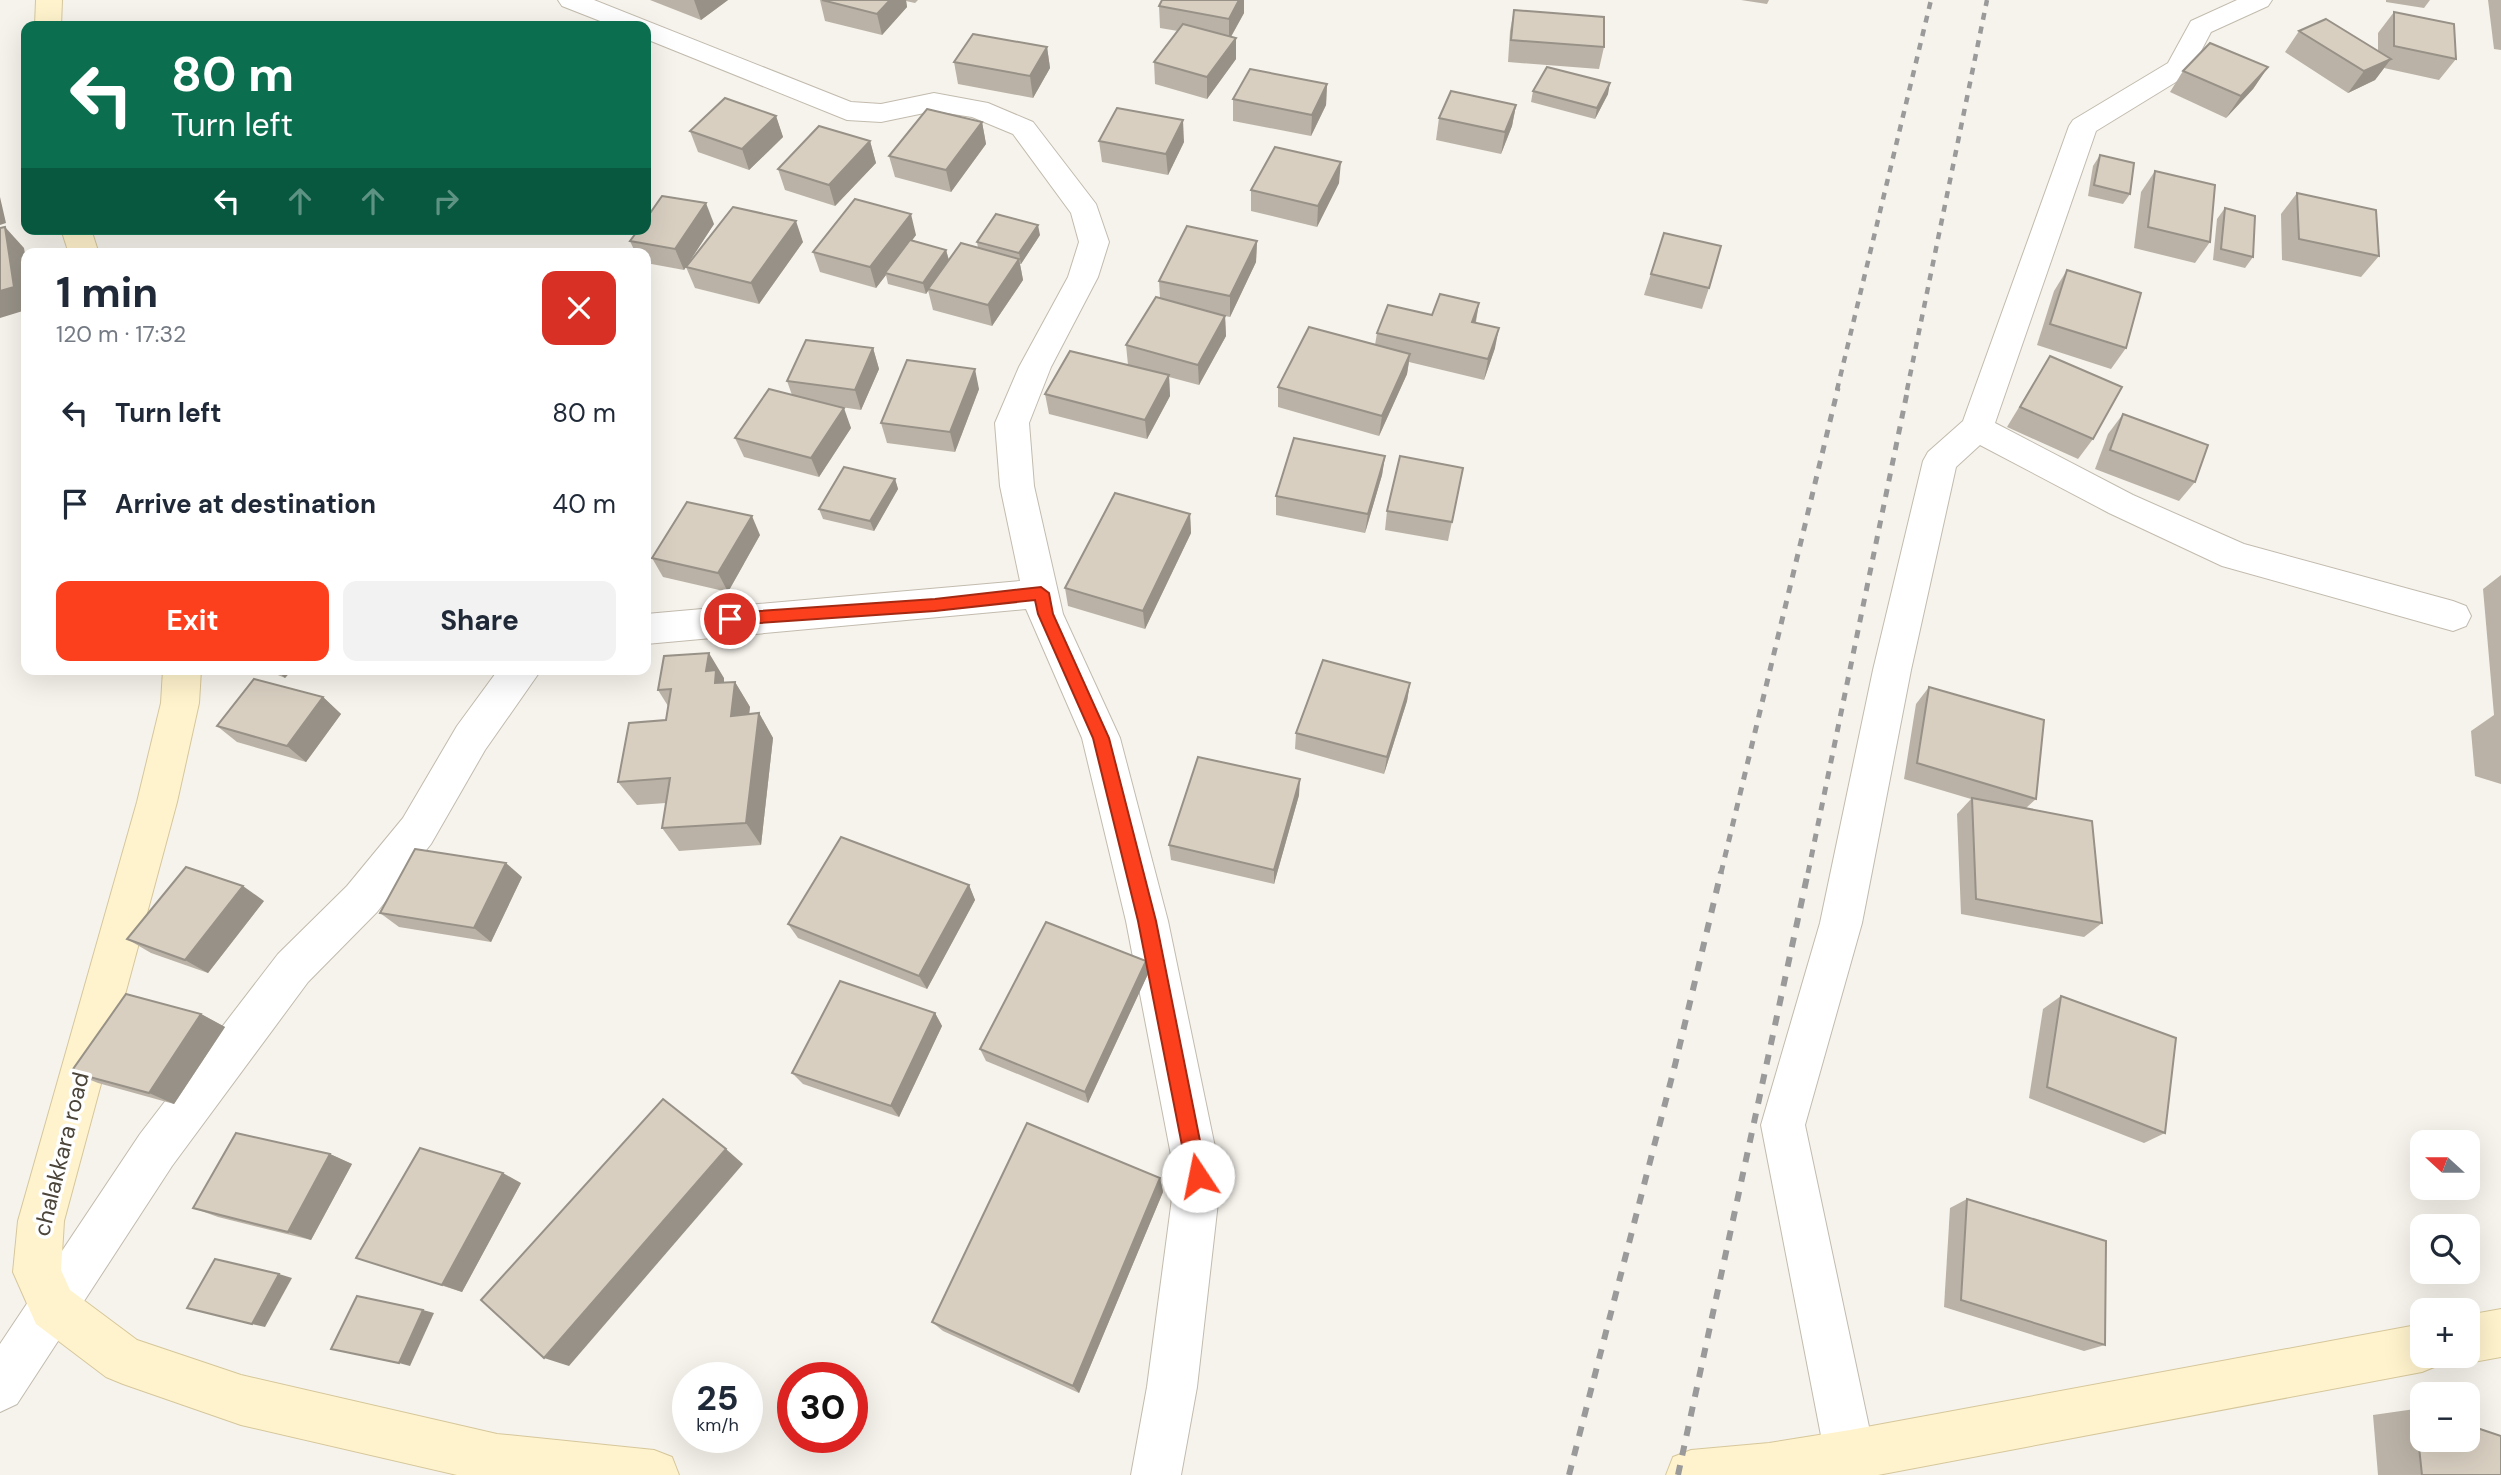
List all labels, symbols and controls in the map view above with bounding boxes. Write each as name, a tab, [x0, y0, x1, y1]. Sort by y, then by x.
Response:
text: 80 m	[171, 42, 294, 106]
icon: left	[56, 49, 147, 140]
text: Turn left	[171, 104, 293, 146]
icon: left	[208, 182, 246, 220]
icon: ahead	[281, 182, 319, 220]
icon: ahead	[354, 182, 392, 220]
icon: right	[427, 182, 465, 220]
text: 1 min	[56, 265, 158, 320]
button: close	[542, 271, 616, 345]
text: 120 m · 17:32	[56, 319, 186, 349]
icon: left	[56, 394, 94, 432]
text: Turn left	[115, 396, 222, 430]
text: 80 m	[552, 396, 616, 430]
icon: arrive	[56, 485, 94, 523]
text: Arrive at destination	[115, 487, 376, 521]
text: 40 m	[552, 487, 616, 521]
button: Exit	[56, 581, 329, 661]
button: Share	[343, 581, 616, 661]
pin	[700, 589, 760, 649]
icon: arrive	[711, 600, 749, 638]
street label: chalakkara road	[26, 1069, 96, 1239]
north arrow	[2410, 1130, 2480, 1200]
map controls	[2410, 1130, 2480, 1452]
position arrow	[1161, 1139, 1235, 1213]
button: search	[2410, 1214, 2480, 1284]
button: +	[2410, 1298, 2480, 1368]
speed limit sign: 30	[777, 1362, 868, 1453]
text: 25	[697, 1375, 738, 1421]
button: −	[2410, 1382, 2480, 1452]
text: km/h	[696, 1413, 739, 1437]

